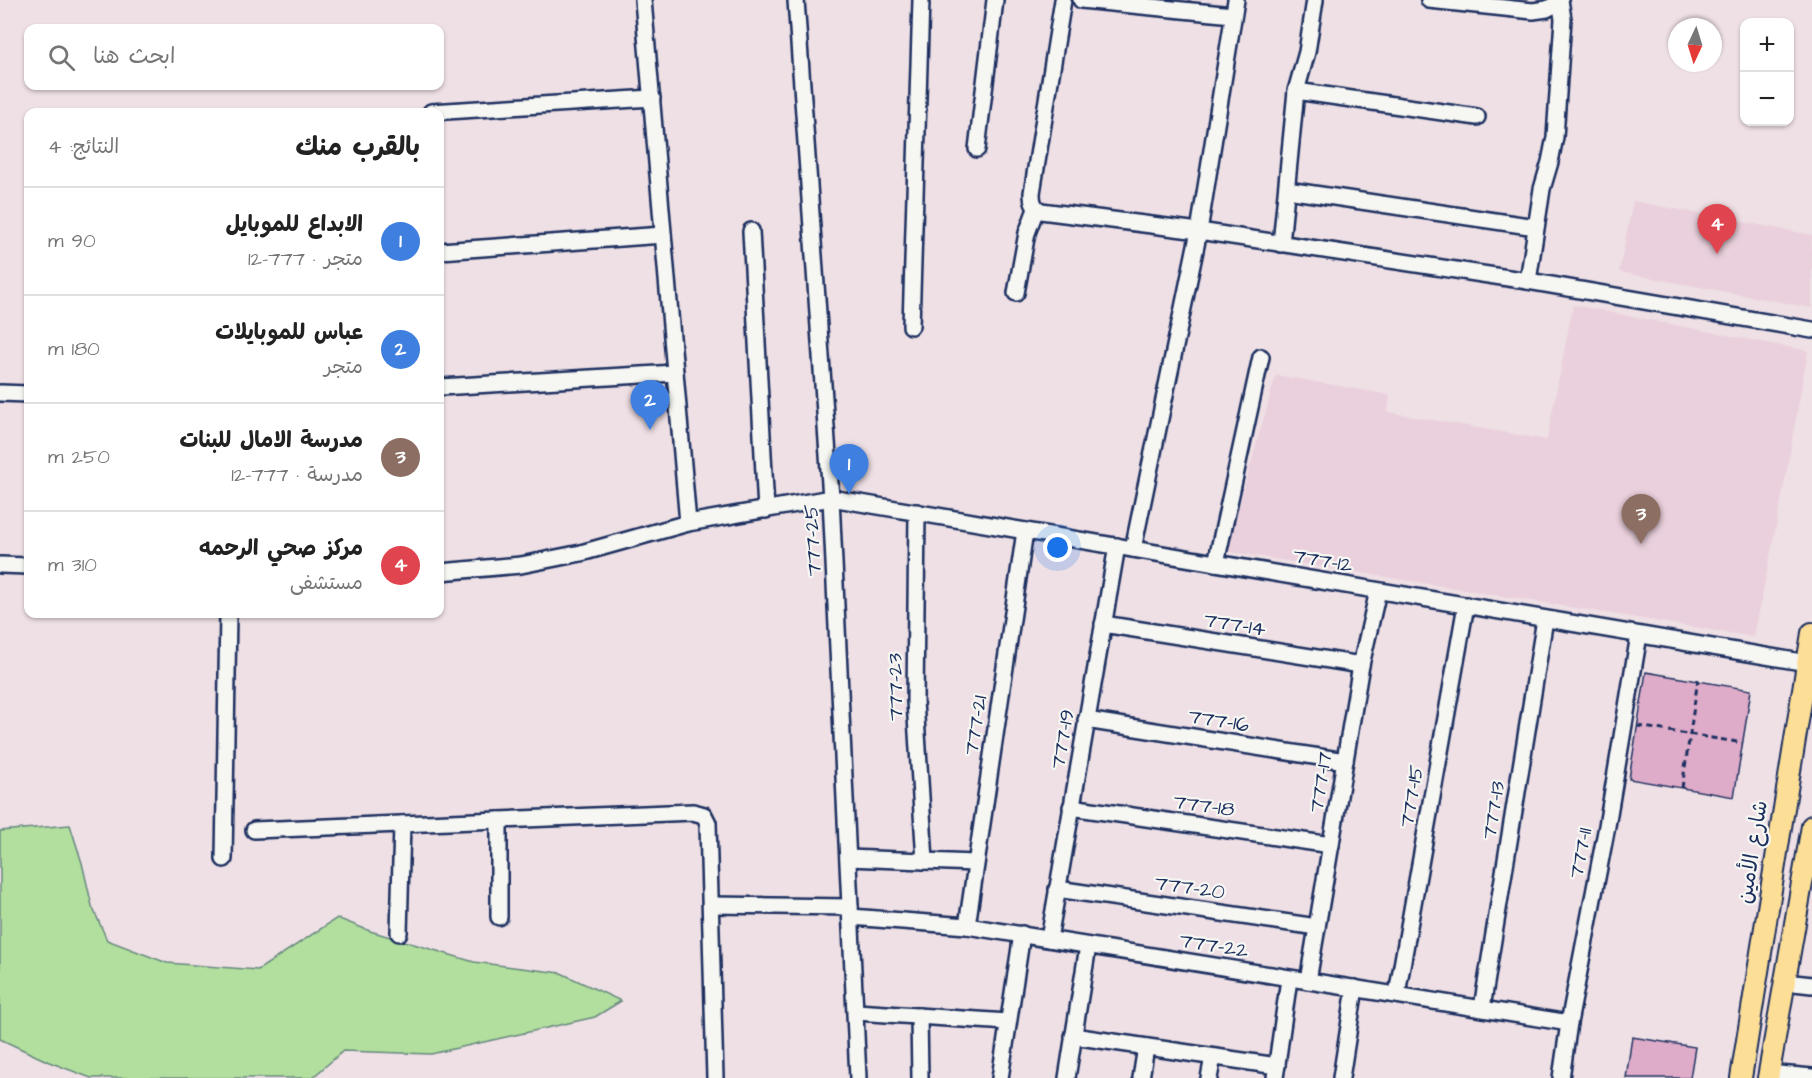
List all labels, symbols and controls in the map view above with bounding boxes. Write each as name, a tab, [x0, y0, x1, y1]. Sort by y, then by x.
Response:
north arrow	[1668, 18, 1722, 72]
map controls	[1740, 18, 1794, 126]
button: +	[1740, 18, 1794, 72]
search box	[24, 24, 444, 90]
icon: search	[45, 41, 78, 74]
text: ابحث هنا	[93, 41, 175, 72]
button: −	[1740, 72, 1794, 126]
text: بالقرب منك	[296, 129, 420, 165]
text: النتائج: 4	[48, 133, 119, 161]
pin: 4	[1698, 204, 1736, 254]
text: الابداع للموبايل	[226, 209, 363, 240]
text: 90 m	[48, 227, 96, 255]
text: 1	[399, 227, 402, 255]
text: متجر · 777-12	[248, 245, 363, 273]
text: عباس للموبايلات	[215, 317, 363, 348]
text: 180 m	[48, 335, 100, 363]
text: 2	[395, 335, 406, 363]
text: متجر	[324, 353, 363, 381]
pin: 2	[630, 380, 670, 430]
text: مدرسة الامال للبنات	[180, 425, 363, 456]
text: 250 m	[48, 443, 110, 471]
text: 3	[395, 443, 406, 471]
pin: 1	[830, 444, 868, 494]
text: مدرسة · 777-12	[231, 461, 363, 489]
pin: 3	[1622, 494, 1660, 544]
street label: 777-25	[796, 503, 829, 577]
text: مركز صحي الرحمه	[199, 533, 363, 564]
your location	[1043, 533, 1072, 562]
street label: 777-12	[1291, 541, 1355, 580]
text: 310 m	[48, 551, 97, 579]
text: 4	[394, 551, 407, 579]
text: مستشفى	[290, 569, 363, 597]
street label: 777-14	[1202, 605, 1268, 644]
street label: 777-23	[880, 652, 911, 721]
street label: 777-21	[956, 693, 995, 757]
street label: 777-16	[1186, 701, 1251, 740]
street label: 777-19	[1043, 707, 1082, 771]
street label: 777-17	[1301, 750, 1340, 814]
street label: 777-15	[1392, 763, 1431, 830]
street label: 777-13	[1475, 779, 1512, 841]
street label: 777-18	[1171, 787, 1237, 824]
street label: شارع الأمين	[1730, 798, 1775, 906]
street label: 777-11	[1561, 825, 1600, 881]
street label: 777-20	[1153, 868, 1227, 907]
street label: 777-22	[1177, 926, 1250, 965]

